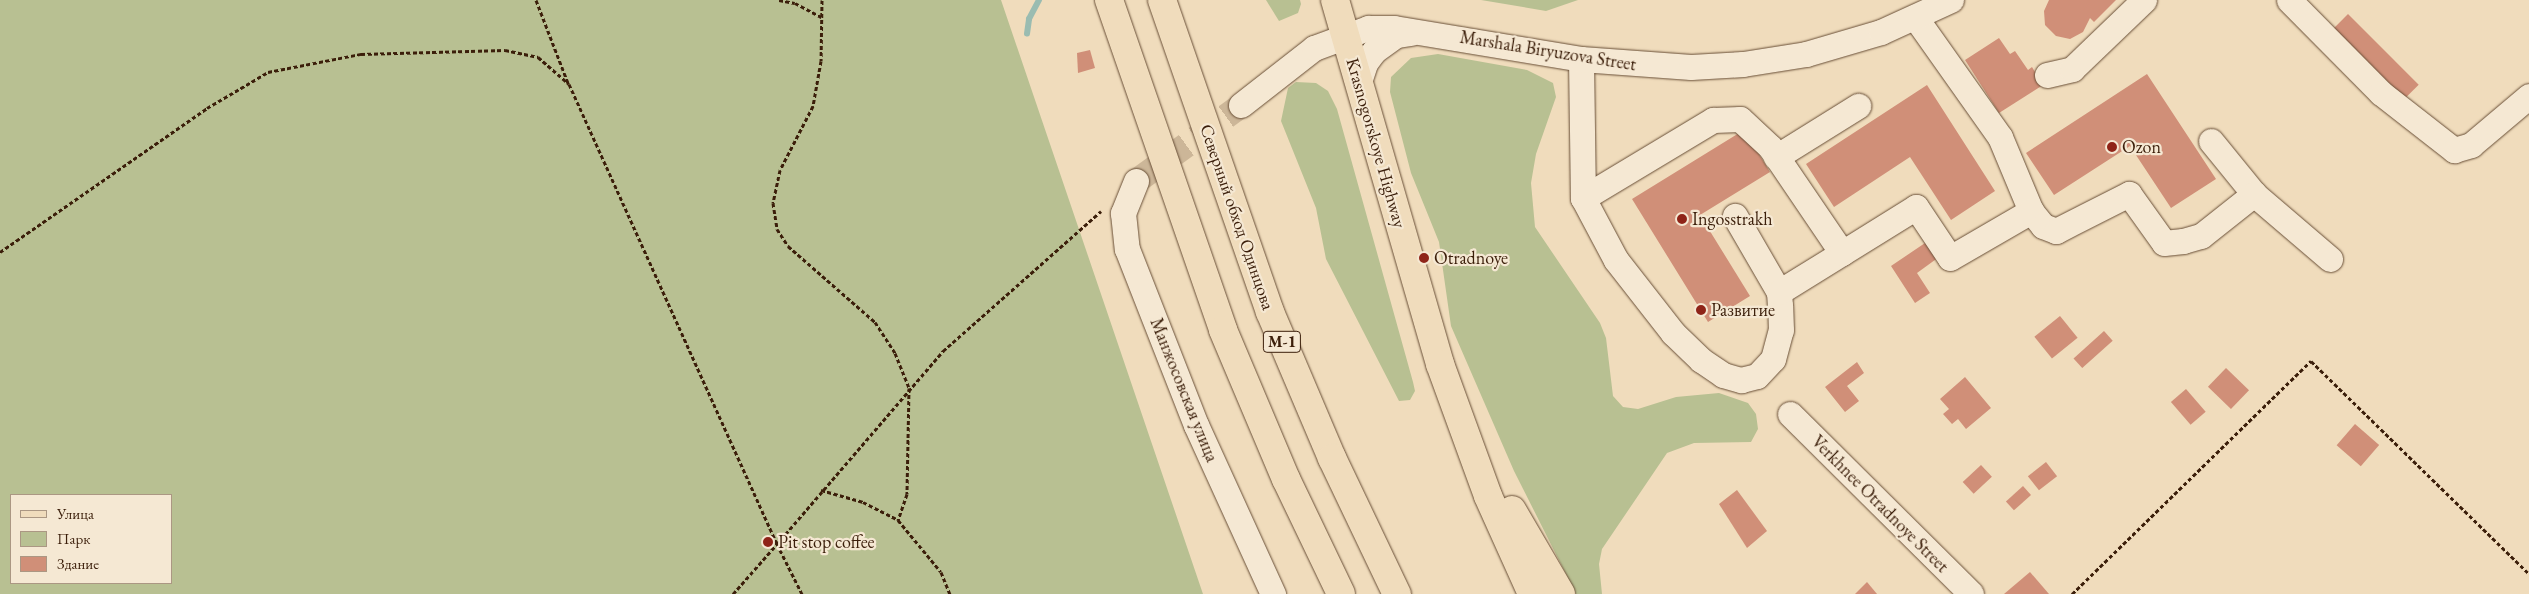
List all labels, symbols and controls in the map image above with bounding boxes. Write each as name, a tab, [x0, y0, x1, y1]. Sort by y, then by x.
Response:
street label: Marshala Biryuzova Street	[1458, 26, 1638, 76]
street label: Krasnogorskoye Highway	[1341, 56, 1411, 230]
street label: Северный обход Одинцова	[1195, 121, 1279, 313]
place label: Ozon	[2122, 136, 2161, 158]
marker: Ozon	[2106, 141, 2118, 153]
place label: Ingosstrakh	[1692, 208, 1773, 230]
marker: Ingosstrakh	[1676, 213, 1688, 225]
place label: Otradnoye	[1434, 247, 1508, 269]
marker: Otradnoye	[1418, 252, 1430, 264]
place label: Развитие	[1711, 299, 1775, 321]
marker: Развитие	[1695, 304, 1707, 316]
street label: Манжосовская улица	[1145, 315, 1223, 465]
road number: М-1	[1262, 328, 1302, 356]
street label: Verkhnee Otradnoye Street	[1807, 431, 1953, 577]
legend	[10, 494, 172, 584]
text: Улица	[57, 504, 94, 523]
text: Парк	[57, 529, 90, 548]
place label: Pit stop coffee	[778, 531, 875, 553]
marker: Pit stop coffee	[762, 536, 774, 548]
text: Здание	[57, 554, 99, 573]

